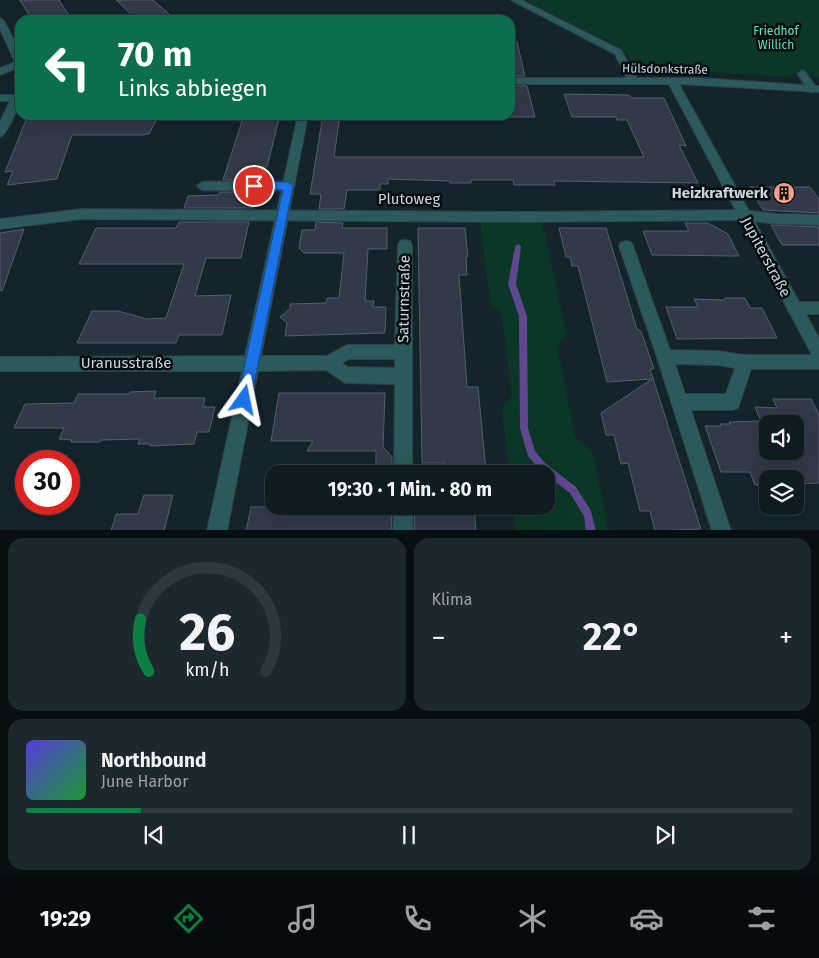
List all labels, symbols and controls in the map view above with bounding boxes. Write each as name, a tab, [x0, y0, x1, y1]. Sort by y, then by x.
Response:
park label: Friedhof Willich	[753, 24, 800, 52]
text: 70 m	[118, 33, 192, 75]
icon: left	[35, 35, 100, 100]
street label: Hülsdonkstraße	[622, 61, 708, 77]
text: Links abbiegen	[118, 75, 268, 102]
pin	[233, 165, 275, 207]
icon: arrive	[240, 172, 268, 200]
building icon: Heizkraftwerk	[772, 181, 796, 205]
place label: Heizkraftwerk	[672, 184, 769, 202]
street label: Plutoweg	[378, 190, 440, 208]
street label: Jupiterstraße	[737, 214, 795, 300]
street label: Saturnstraße	[394, 255, 414, 343]
street label: Uranusstraße	[81, 354, 171, 372]
position arrow	[217, 373, 269, 425]
map controls	[759, 415, 804, 515]
button: sound	[759, 415, 804, 460]
speed limit sign: 30	[15, 450, 80, 515]
button: layers	[759, 470, 804, 515]
text: 19:30 · 1 Min. · 80 m	[328, 478, 492, 501]
text: Klima	[432, 590, 473, 609]
text: 26	[179, 601, 235, 664]
text: 22°	[583, 614, 642, 660]
text: −	[432, 621, 446, 654]
text: +	[779, 621, 793, 654]
text: km/h	[185, 659, 229, 681]
text: Northbound	[101, 749, 206, 772]
text: June Harbor	[101, 772, 188, 791]
icon: previous	[140, 821, 168, 849]
icon: pause	[395, 821, 423, 849]
icon: next	[651, 821, 679, 849]
icon: directions	[171, 901, 206, 936]
icon: music	[285, 901, 320, 936]
icon: phone	[400, 901, 435, 936]
icon: climate	[515, 901, 550, 936]
icon: car	[629, 901, 664, 936]
icon: filters	[744, 901, 779, 936]
text: 19:29	[40, 905, 91, 932]

